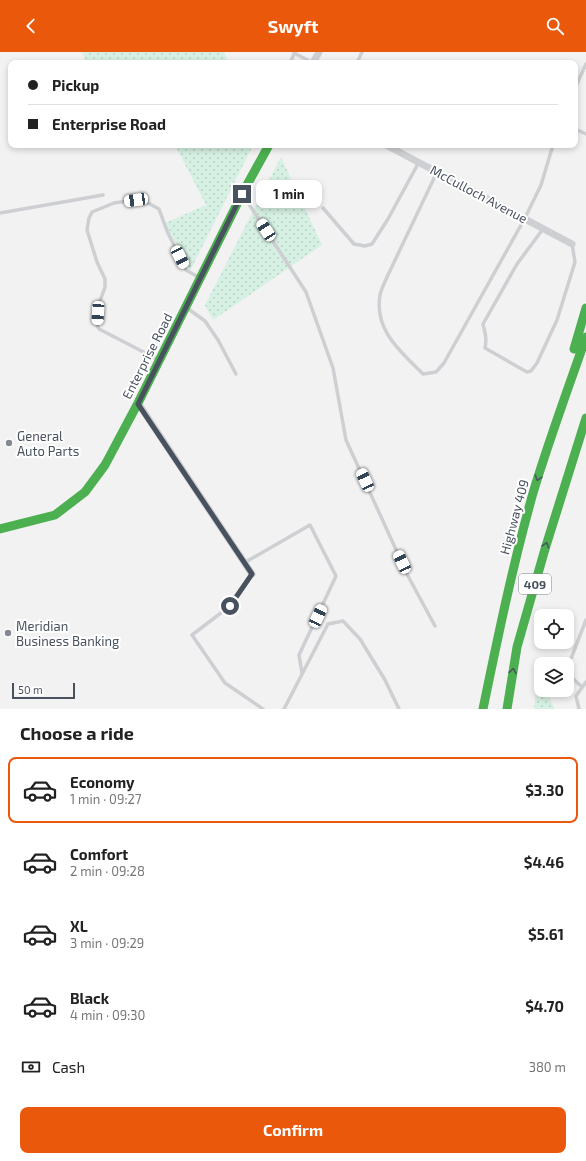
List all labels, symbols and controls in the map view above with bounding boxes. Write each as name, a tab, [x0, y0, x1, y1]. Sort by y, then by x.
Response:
icon: back	[20, 15, 42, 37]
text: Swyft	[268, 15, 318, 37]
icon: search	[544, 15, 566, 37]
text: Pickup	[52, 76, 99, 94]
text: Enterprise Road	[52, 115, 166, 133]
street label: McCulloch Avenue	[428, 162, 530, 226]
callout: 1 min	[256, 180, 322, 208]
route end	[233, 185, 251, 203]
text: 1 min	[273, 186, 305, 202]
car	[123, 192, 149, 208]
car	[254, 217, 278, 243]
car	[169, 244, 191, 270]
car	[91, 301, 105, 325]
street label: Enterprise Road	[118, 310, 176, 402]
place label: General Auto Parts	[17, 428, 79, 459]
marker: General Auto Parts	[4, 438, 14, 448]
car	[354, 467, 376, 493]
one-way arrow	[534, 474, 543, 481]
street label: Highway 409	[496, 478, 532, 556]
one-way arrow	[541, 542, 550, 549]
car	[391, 549, 413, 575]
road number: 409	[519, 574, 551, 594]
route start	[221, 597, 239, 615]
car	[307, 603, 329, 629]
map controls	[534, 609, 574, 697]
button: locate	[534, 609, 574, 649]
place label: Meridian Business Banking	[16, 618, 119, 649]
marker: Meridian Business Banking	[3, 628, 13, 638]
button: layers	[534, 657, 574, 697]
one-way arrow	[508, 667, 517, 674]
scale bar	[12, 681, 75, 700]
text: 50 m	[18, 683, 43, 696]
text: Choose a ride	[20, 722, 134, 744]
icon: car	[22, 772, 58, 808]
text: Economy	[70, 773, 135, 791]
text: $3.30	[525, 781, 564, 799]
text: 1 min · 09:27	[70, 791, 141, 807]
icon: car	[22, 844, 58, 880]
text: Comfort	[70, 845, 128, 863]
text: $4.46	[524, 853, 564, 871]
text: 2 min · 09:28	[70, 863, 145, 879]
icon: car	[22, 916, 58, 952]
text: XL	[70, 917, 88, 935]
text: $5.61	[528, 925, 564, 943]
text: 3 min · 09:29	[70, 935, 144, 951]
icon: car	[22, 988, 58, 1024]
text: Black	[70, 989, 109, 1007]
text: $4.70	[525, 997, 564, 1015]
text: 4 min · 09:30	[70, 1007, 145, 1023]
icon: cash	[20, 1056, 42, 1078]
text: Cash	[52, 1058, 85, 1076]
text: 380 m	[529, 1059, 566, 1075]
button: Confirm	[20, 1107, 566, 1153]

